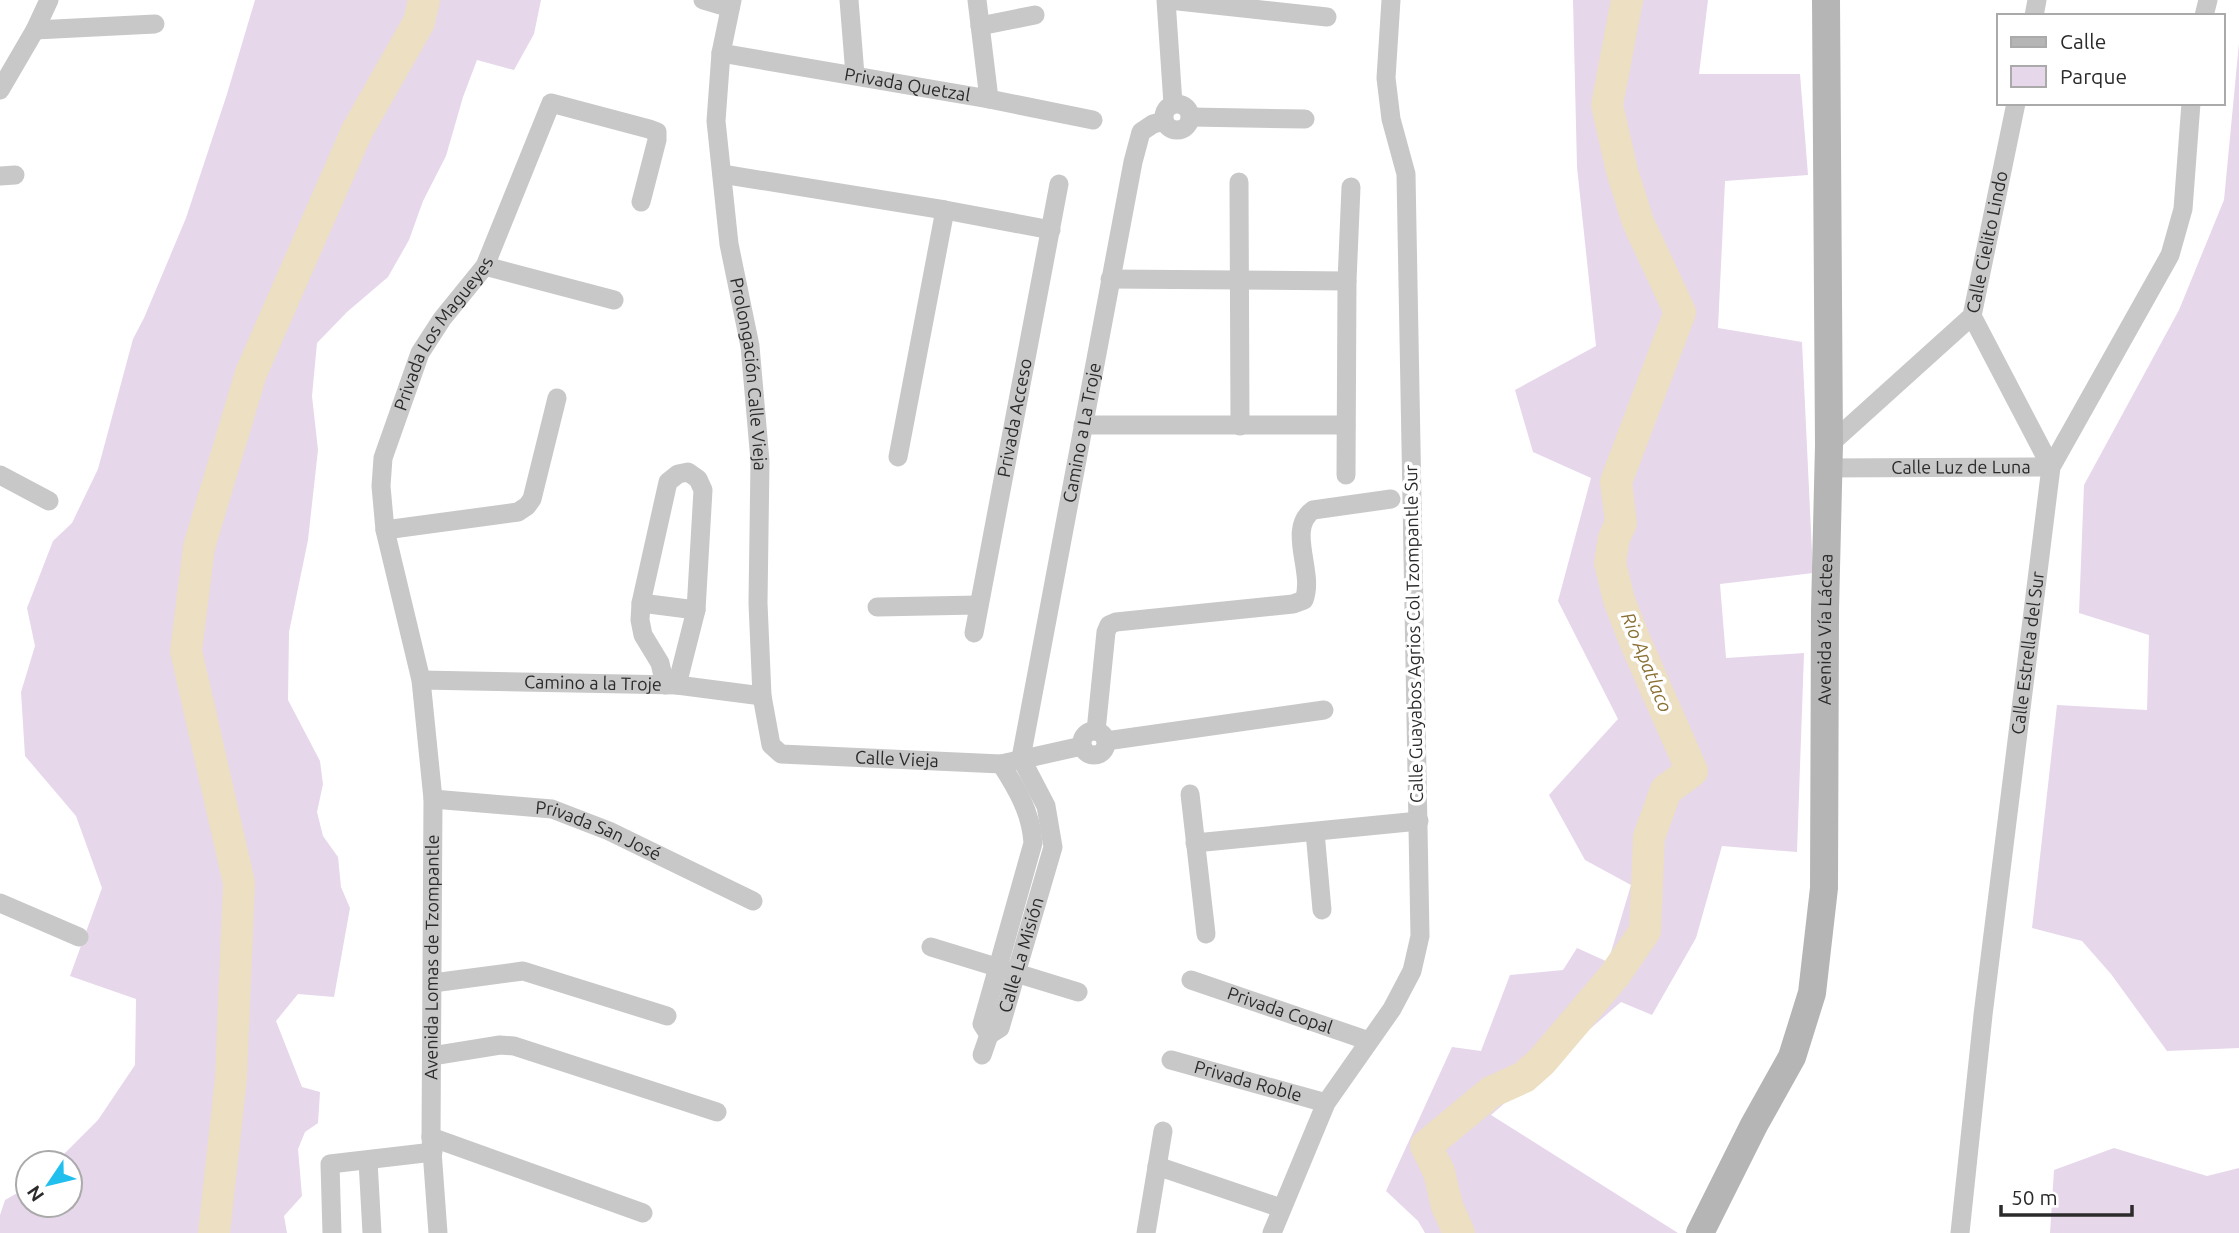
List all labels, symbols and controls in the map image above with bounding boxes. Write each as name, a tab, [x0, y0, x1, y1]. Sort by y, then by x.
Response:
legend	[1997, 14, 2225, 105]
text: Calle	[2060, 29, 2106, 53]
street label: Privada Quetzal	[843, 63, 972, 105]
text: Parque	[2060, 64, 2127, 88]
street label: Calle Cielito Lindo	[1962, 169, 2011, 315]
street label: Privada Los Magueyes	[390, 254, 497, 413]
street label: Prolongación Calle Vieja	[727, 276, 771, 471]
street label: Privada Acceso	[993, 357, 1035, 479]
street label: Camino a La Troje	[1058, 361, 1104, 504]
street label: Calle Luz de Luna	[1891, 456, 2031, 477]
street label: Calle Guayabos Agrios Col Tzompantle Sur	[1400, 465, 1426, 803]
street label: Avenida Vía Láctea	[1814, 553, 1835, 705]
street label: Calle Estrella del Sur	[2007, 570, 2047, 736]
water label: Rio Apatlaco	[1617, 609, 1677, 715]
street label: Camino a la Troje	[524, 671, 662, 694]
street label: Calle Vieja	[855, 746, 939, 770]
street label: Privada San José	[535, 797, 665, 864]
street label: Avenida Lomas de Tzompantle	[420, 835, 442, 1080]
street label: Calle La Misión	[994, 895, 1047, 1015]
street label: Privada Copal	[1225, 982, 1336, 1037]
street label: Privada Roble	[1192, 1056, 1304, 1105]
north arrow	[14, 1149, 84, 1219]
scale bar	[2001, 1174, 2132, 1218]
text: N	[22, 1182, 48, 1206]
text: 50 m	[2011, 1185, 2058, 1209]

